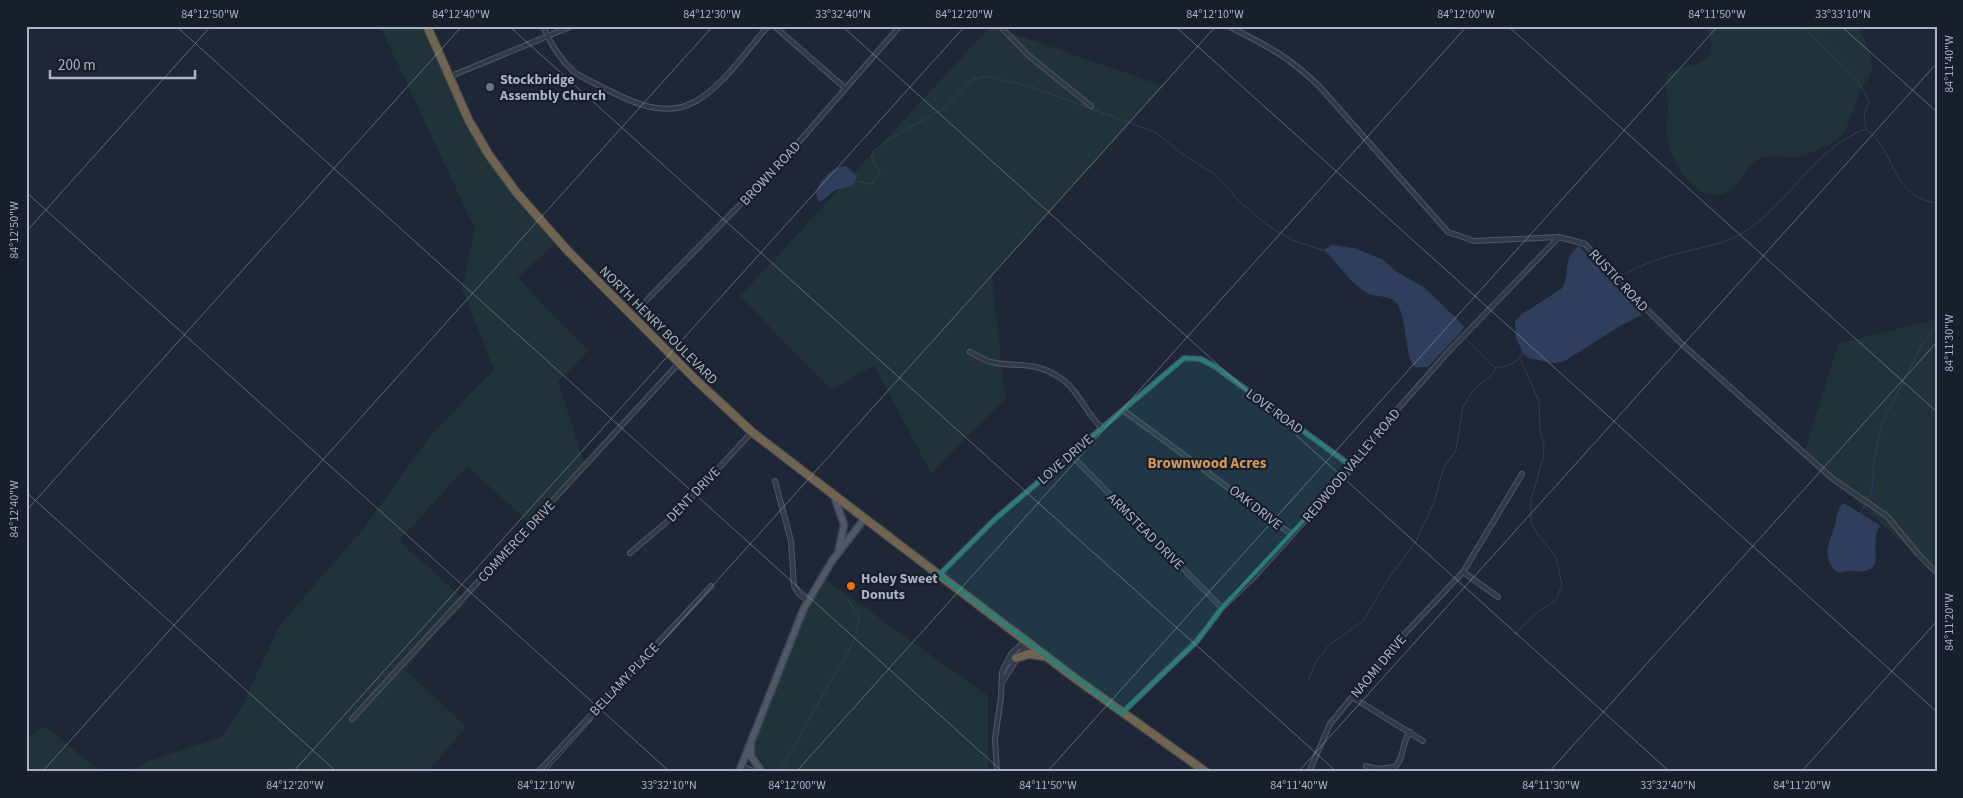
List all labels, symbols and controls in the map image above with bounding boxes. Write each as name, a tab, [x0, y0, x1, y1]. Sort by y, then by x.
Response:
text: 84°12'50"W	[181, 6, 239, 23]
text: 84°12'40"W	[432, 6, 490, 23]
text: 84°12'30"W	[683, 6, 741, 23]
text: 33°32'40"N	[815, 6, 871, 23]
text: 84°12'20"W	[935, 6, 993, 23]
text: 84°12'10"W	[1186, 6, 1244, 23]
text: 84°12'00"W	[1437, 6, 1495, 23]
text: 84°11'50"W	[1688, 6, 1746, 23]
text: 33°33'10"N	[1815, 6, 1871, 23]
text: 84°11'40"W	[1941, 35, 1958, 93]
scale bar	[50, 48, 195, 80]
text: 200 m	[58, 55, 96, 76]
place label: Stockbridge Assembly Church	[499, 70, 606, 106]
marker: Stockbridge Assembly Church	[484, 81, 496, 93]
street label: BROWN ROAD	[736, 137, 806, 210]
text: 84°12'50"W	[6, 201, 23, 259]
street label: RUSTIC ROAD	[1584, 245, 1653, 317]
street label: NORTH HENRY BOULEVARD	[594, 262, 722, 390]
text: 84°11'30"W	[1941, 314, 1958, 372]
street label: LOVE ROAD	[1242, 384, 1307, 439]
street label: REDWOOD VALLEY ROAD	[1298, 404, 1405, 527]
street label: LOVE DRIVE	[1033, 430, 1098, 490]
district label: Brownwood Acres	[1148, 453, 1267, 474]
street label: DENT DRIVE	[662, 462, 725, 527]
text: 84°12'40"W	[6, 480, 23, 538]
street label: OAK DRIVE	[1225, 481, 1286, 535]
street label: ARMSTEAD DRIVE	[1102, 489, 1188, 575]
street label: COMMERCE DRIVE	[473, 496, 560, 587]
place label: Holey Sweet Donuts	[861, 569, 938, 605]
marker: Holey Sweet Donuts	[845, 580, 857, 592]
text: 84°11'20"W	[1941, 593, 1958, 651]
street label: NAOMI DRIVE	[1346, 631, 1411, 703]
street label: BELLAMY PLACE	[585, 638, 664, 721]
text: 84°12'20"W	[266, 777, 324, 794]
text: 84°12'10"W	[517, 777, 575, 794]
text: 33°32'10"N	[641, 777, 697, 794]
text: 84°12'00"W	[768, 777, 826, 794]
text: 84°11'50"W	[1019, 777, 1077, 794]
text: 84°11'40"W	[1270, 777, 1328, 794]
text: 84°11'30"W	[1522, 777, 1580, 794]
text: 33°32'40"N	[1640, 777, 1696, 794]
text: 84°11'20"W	[1773, 777, 1831, 794]

